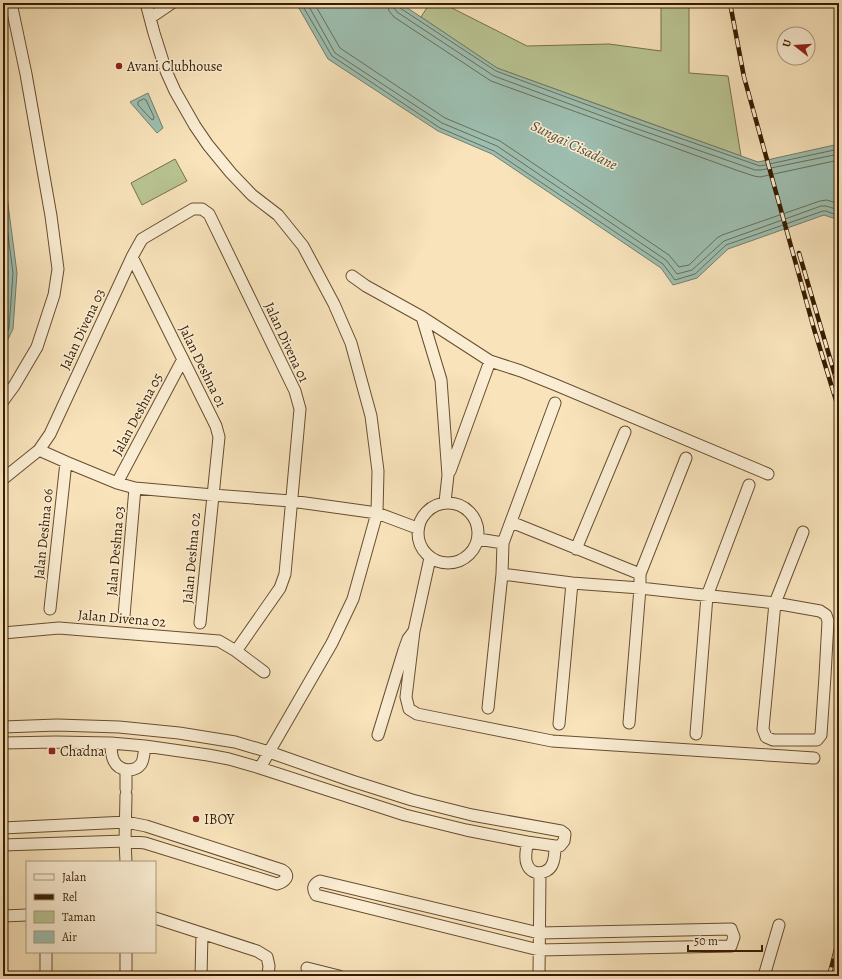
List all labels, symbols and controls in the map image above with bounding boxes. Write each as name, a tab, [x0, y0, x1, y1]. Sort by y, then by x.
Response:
north arrow	[776, 26, 816, 66]
text: U	[779, 37, 795, 49]
place label: Avani Clubhouse	[126, 57, 223, 76]
marker: Avani Clubhouse	[114, 61, 124, 71]
water label: Sungai Cisadane	[527, 115, 621, 175]
street label: Jalan Divena 03	[55, 285, 110, 373]
street label: Jalan Divena 01	[260, 299, 313, 386]
street label: Jalan Deshna 01	[174, 322, 231, 411]
street label: Jalan Deshna 05	[108, 370, 167, 459]
street label: Jalan Deshna 06	[29, 488, 58, 580]
street label: Jalan Deshna 03	[102, 505, 129, 597]
street label: Jalan Deshna 02	[178, 511, 205, 604]
street label: Jalan Divena 02	[77, 605, 167, 632]
place label: Chadna	[60, 742, 105, 761]
marker: Chadna	[47, 746, 57, 756]
place label: IBOY	[204, 810, 235, 829]
marker: IBOY	[191, 814, 201, 824]
legend	[26, 861, 156, 953]
text: Jalan	[62, 869, 87, 885]
text: Rel	[62, 889, 77, 905]
text: Taman	[62, 909, 96, 925]
scale bar	[688, 927, 762, 953]
text: Air	[61, 929, 77, 945]
text: 50 m	[694, 933, 718, 949]

